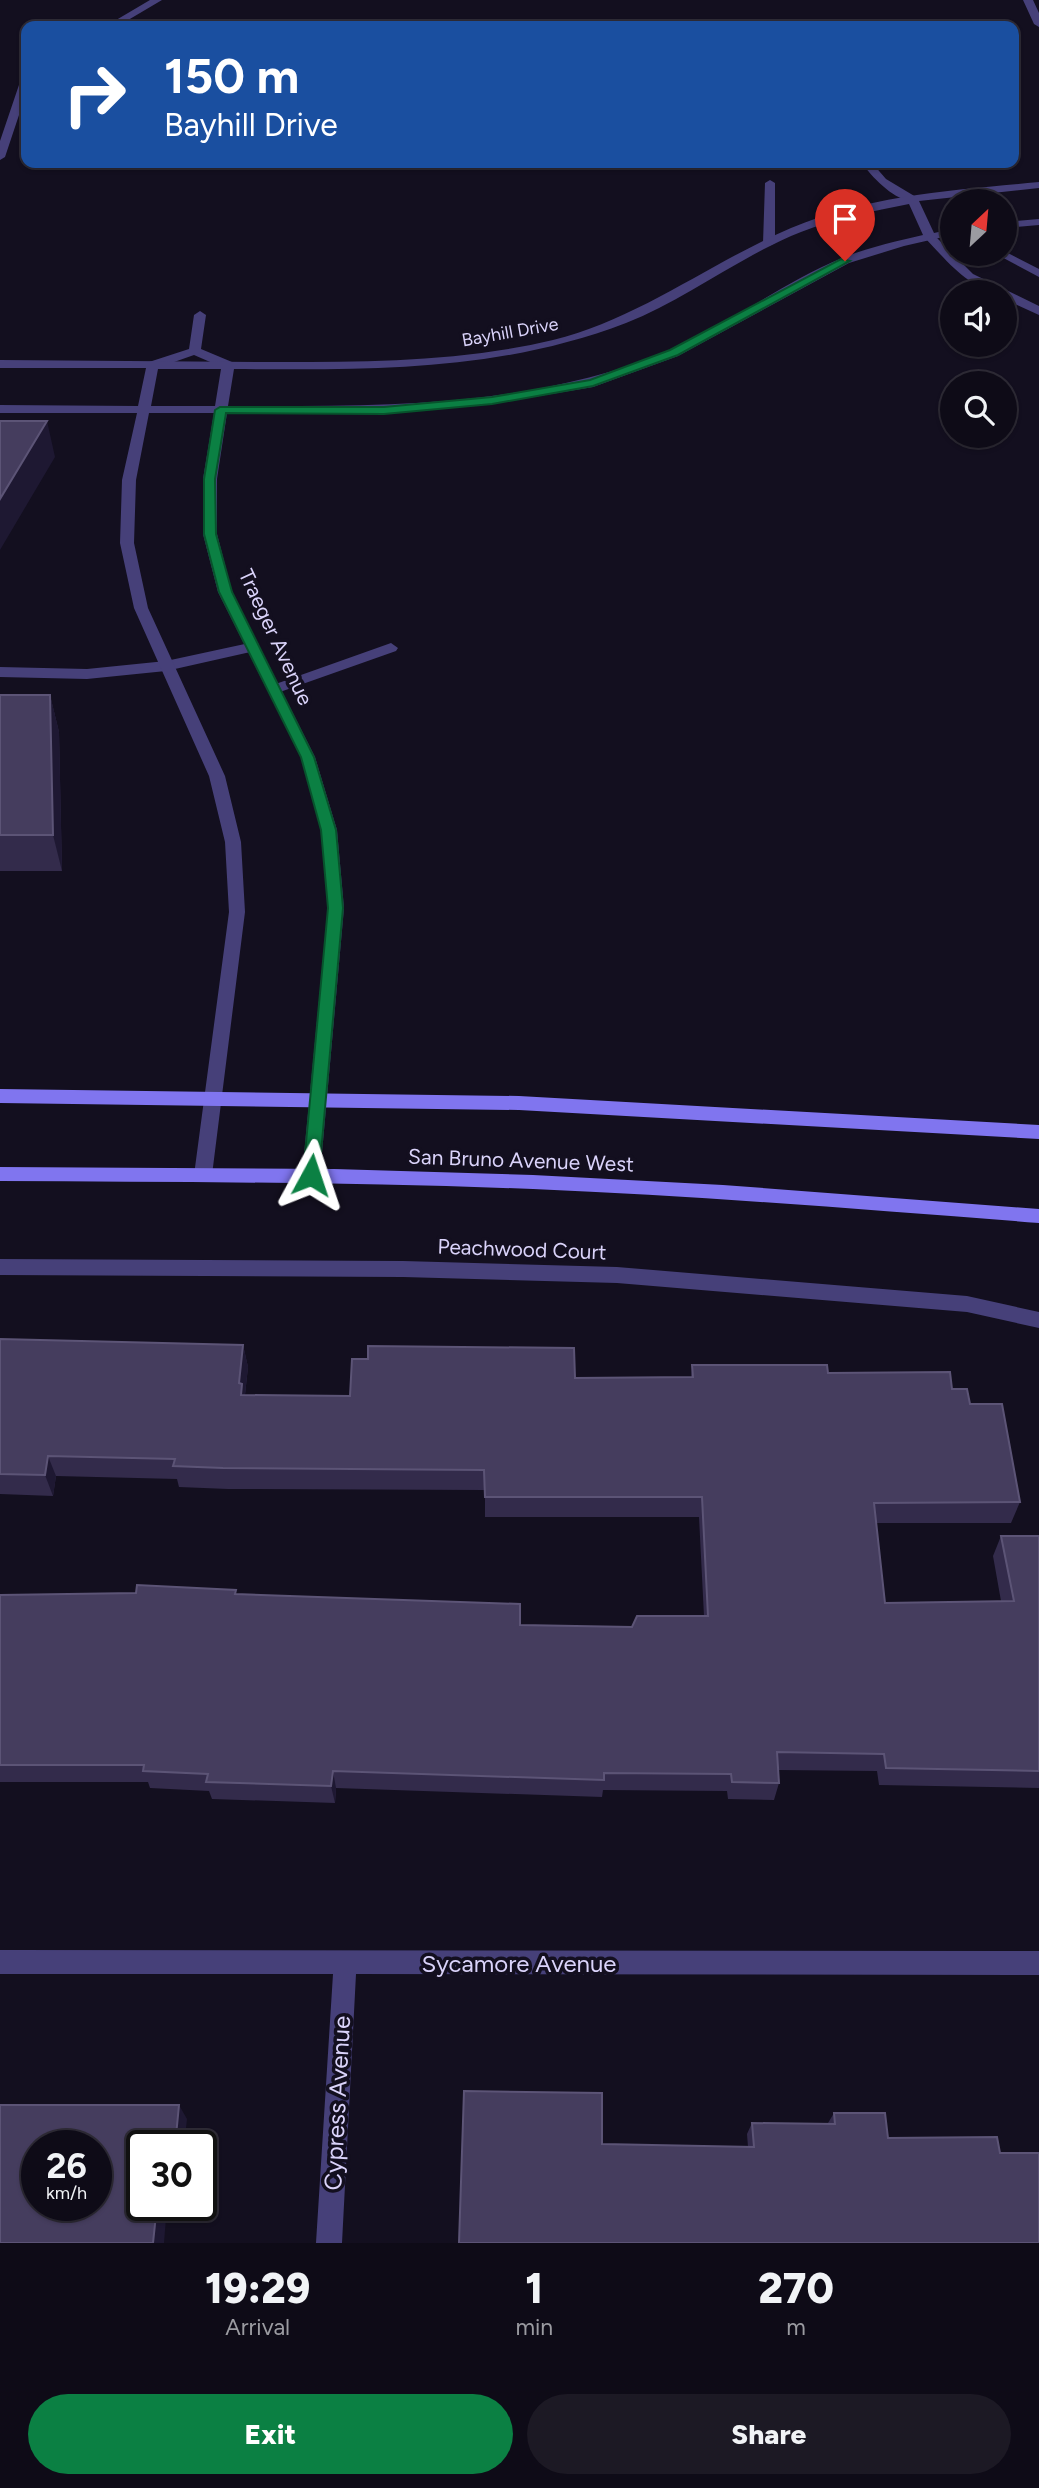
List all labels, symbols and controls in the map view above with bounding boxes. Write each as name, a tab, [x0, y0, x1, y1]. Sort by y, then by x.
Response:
text: 150 m	[164, 46, 299, 105]
icon: right	[49, 49, 140, 140]
text: Bayhill Drive	[164, 106, 338, 144]
pin	[815, 189, 875, 261]
north arrow	[940, 189, 1017, 266]
map controls	[940, 189, 1017, 448]
icon: arrive	[826, 200, 864, 238]
button: sound	[940, 280, 1017, 357]
street label: Bayhill Drive	[460, 313, 560, 351]
button: search	[940, 371, 1017, 448]
street label: Traeger Avenue	[234, 565, 318, 709]
position arrow	[274, 1138, 348, 1212]
street label: San Bruno Avenue West	[408, 1144, 634, 1176]
street label: Peachwood Court	[437, 1234, 607, 1264]
street label: Sycamore Avenue	[422, 1949, 616, 1978]
street label: Cypress Avenue	[318, 2015, 356, 2191]
speed limit sign: 30	[126, 2130, 217, 2221]
text: 26	[46, 2145, 87, 2187]
text: km/h	[46, 2182, 87, 2204]
text: 19:29	[205, 2263, 310, 2314]
text: 1	[525, 2263, 543, 2314]
text: 270	[758, 2263, 834, 2314]
text: Arrival	[225, 2313, 290, 2341]
text: min	[515, 2313, 553, 2341]
text: m	[786, 2313, 806, 2341]
button: Exit	[28, 2394, 513, 2474]
button: Share	[527, 2394, 1011, 2474]

